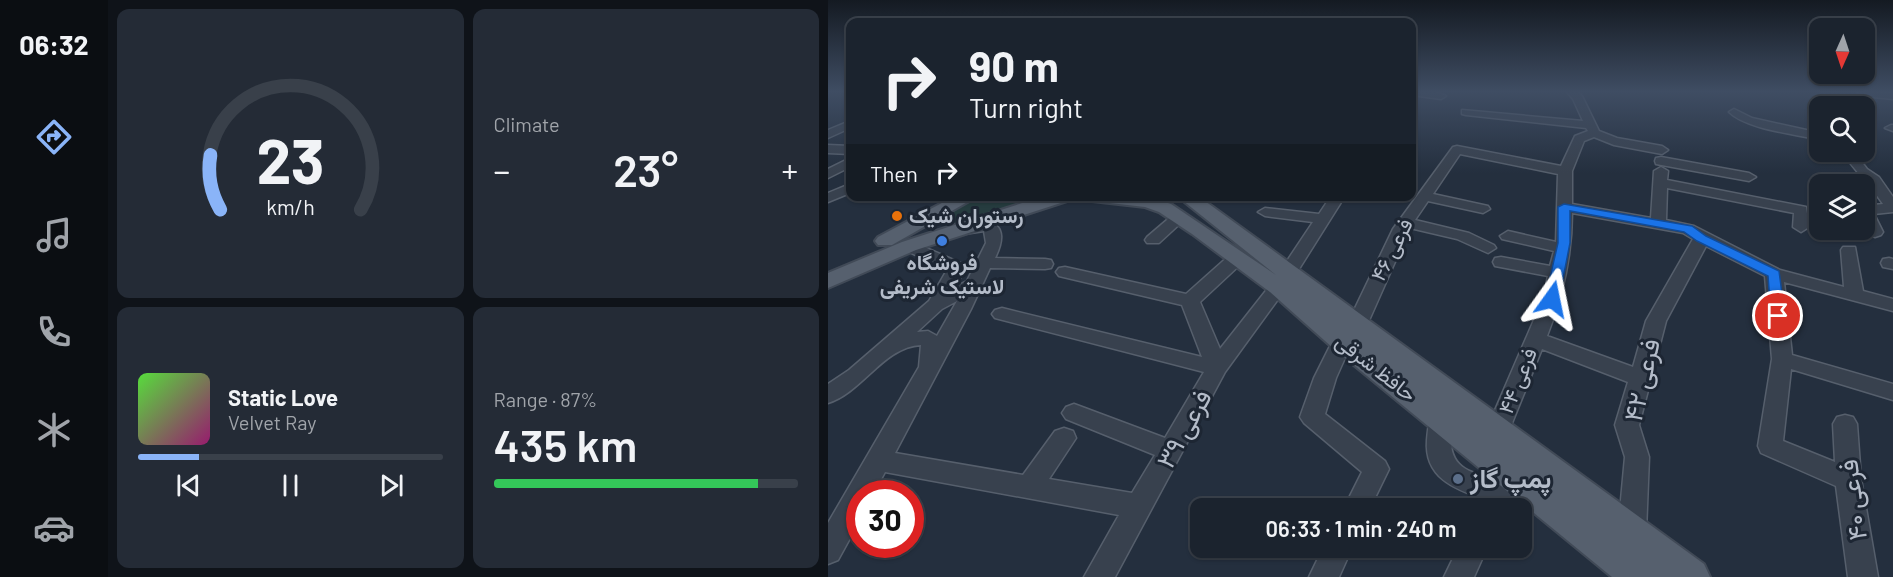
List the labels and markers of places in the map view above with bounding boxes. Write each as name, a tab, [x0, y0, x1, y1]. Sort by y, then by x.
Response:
place label: رستوران شیک	[909, 202, 1024, 229]
marker: رستوران شیک	[890, 209, 904, 223]
marker: فروشگاه لاستیک شریفی	[935, 234, 949, 248]
place label: فروشگاه لاستیک شریفی	[880, 249, 1004, 300]
pin	[1752, 290, 1803, 341]
place label: پمپ گاز	[1469, 462, 1551, 497]
marker: پمپ گاز	[1451, 472, 1465, 486]

